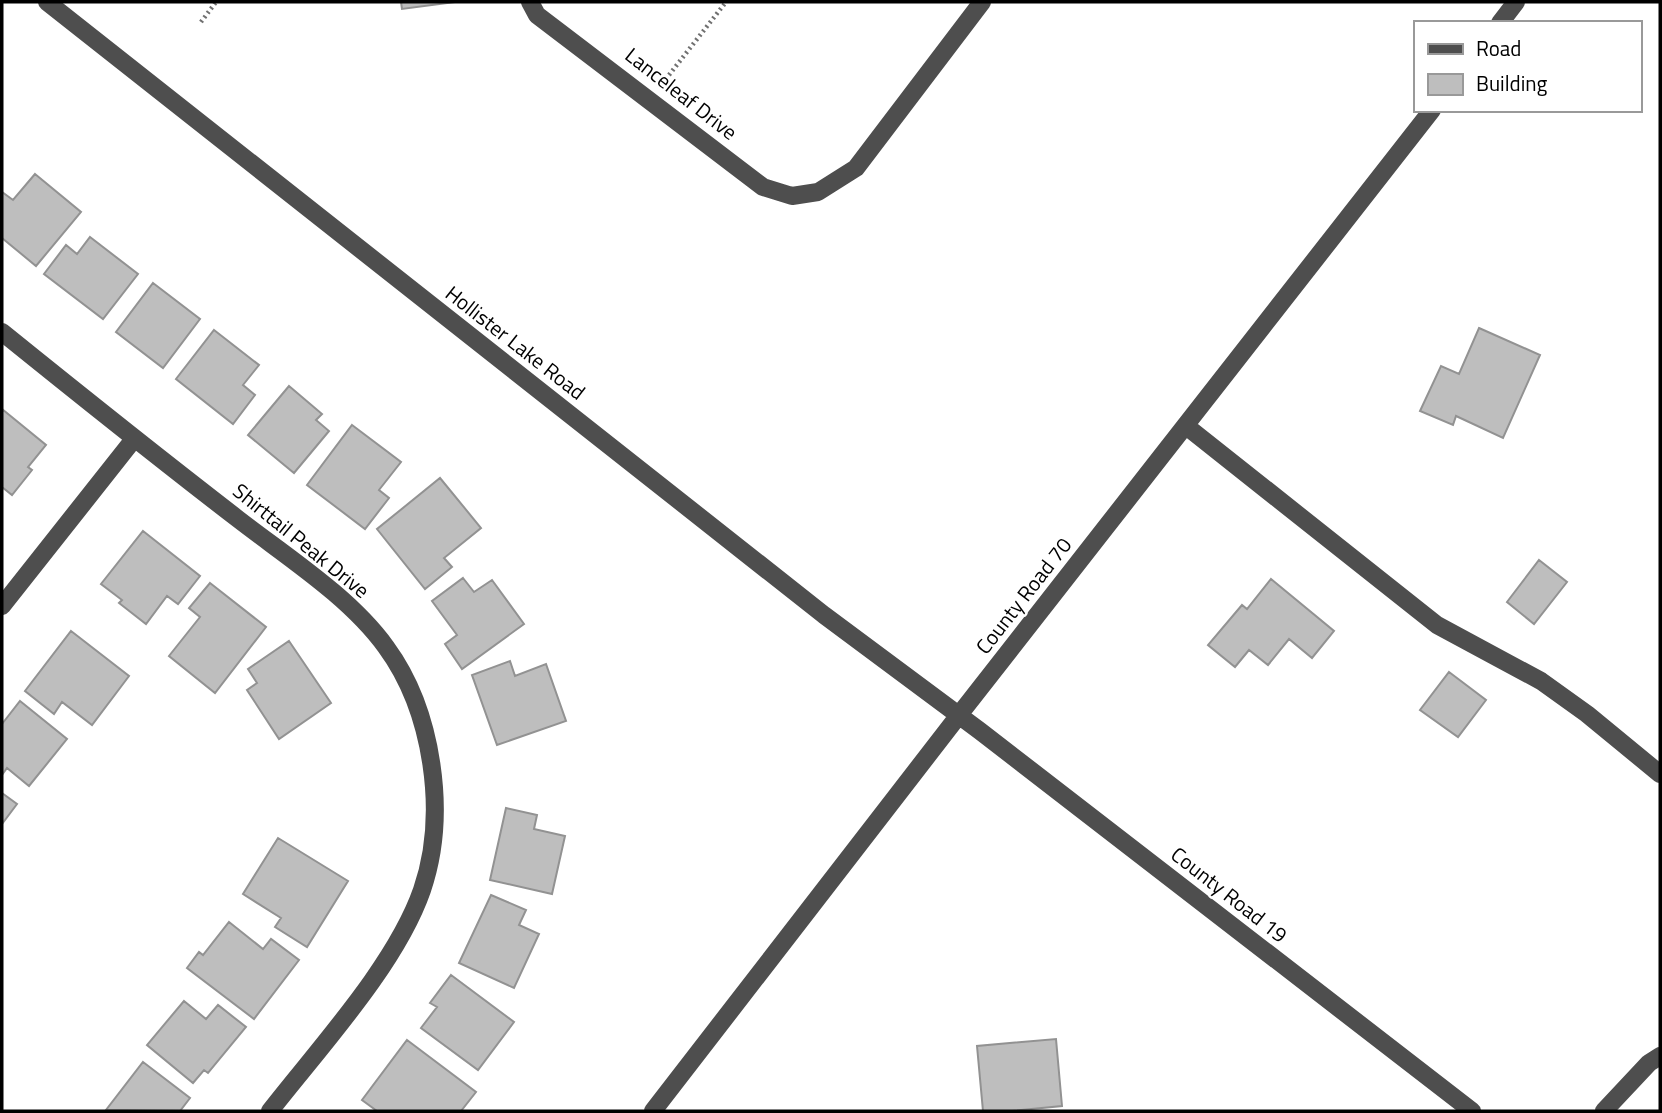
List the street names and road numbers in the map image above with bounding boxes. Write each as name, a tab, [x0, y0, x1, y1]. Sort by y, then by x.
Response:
street label: Lanceleaf Drive	[619, 39, 745, 147]
street label: Hollister Lake Road	[439, 277, 593, 407]
street label: Shirttail Peak Drive	[226, 475, 377, 606]
street label: County Road 70	[967, 530, 1079, 661]
street label: County Road 19	[1164, 838, 1295, 950]

